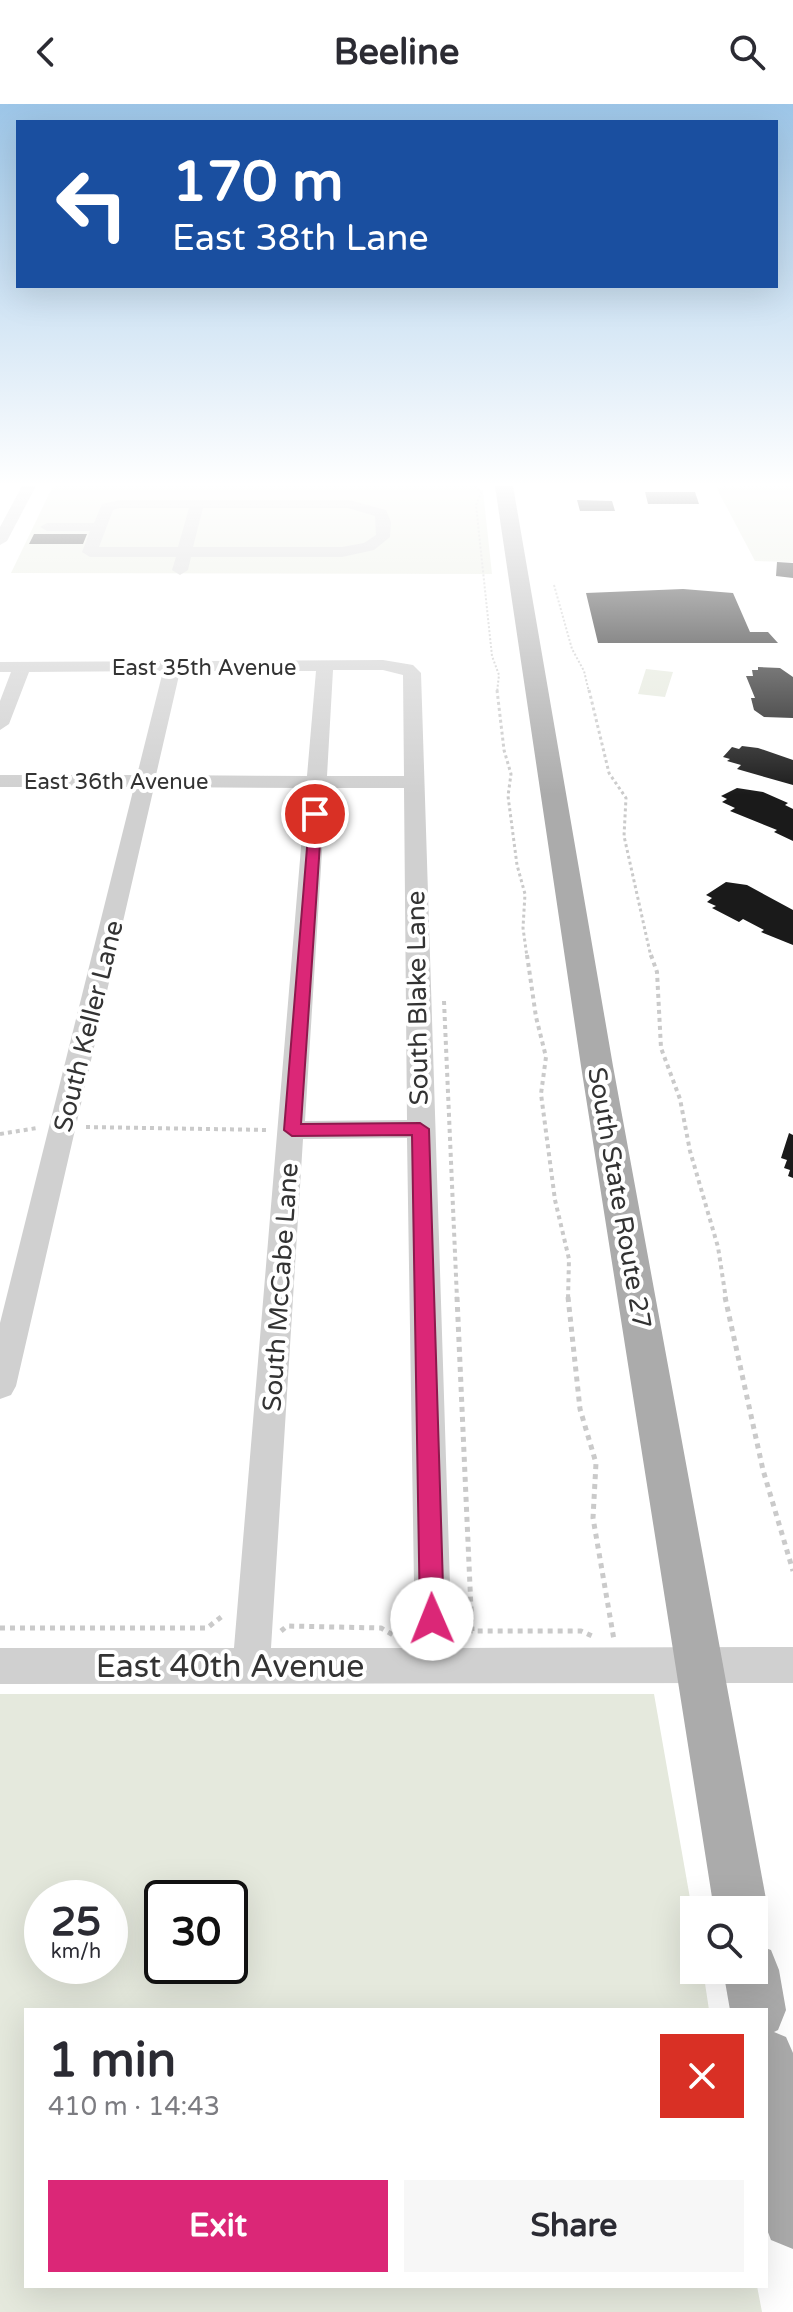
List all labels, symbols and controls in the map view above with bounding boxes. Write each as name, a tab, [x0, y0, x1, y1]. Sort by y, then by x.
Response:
icon: back	[24, 30, 68, 74]
icon: search	[725, 30, 769, 74]
text: Beeline	[334, 31, 459, 74]
text: 170 m	[172, 149, 343, 216]
icon: left	[40, 152, 144, 256]
text: East 38th Lane	[172, 217, 429, 260]
street label: East 35th Avenue	[112, 655, 296, 681]
street label: East 36th Avenue	[24, 769, 208, 795]
pin	[281, 780, 349, 848]
icon: arrive	[293, 792, 337, 836]
street label: South Blake Lane	[400, 890, 435, 1106]
street label: South Keller Lane	[47, 917, 130, 1135]
street label: South State Route 27	[581, 1065, 658, 1331]
street label: South McCabe Lane	[256, 1162, 305, 1412]
position arrow	[390, 1577, 474, 1661]
street label: East 40th Avenue	[96, 1648, 364, 1686]
speed limit sign: 30	[144, 1880, 248, 1984]
map controls	[680, 1896, 768, 1984]
button: search	[680, 1896, 768, 1984]
text: 25	[51, 1898, 101, 1946]
text: km/h	[51, 1940, 101, 1964]
text: 1 min	[48, 2032, 176, 2090]
button: close	[660, 2034, 744, 2118]
text: 410 m · 14:43	[48, 2091, 220, 2122]
button: Exit	[48, 2180, 388, 2272]
button: Share	[404, 2180, 744, 2272]

